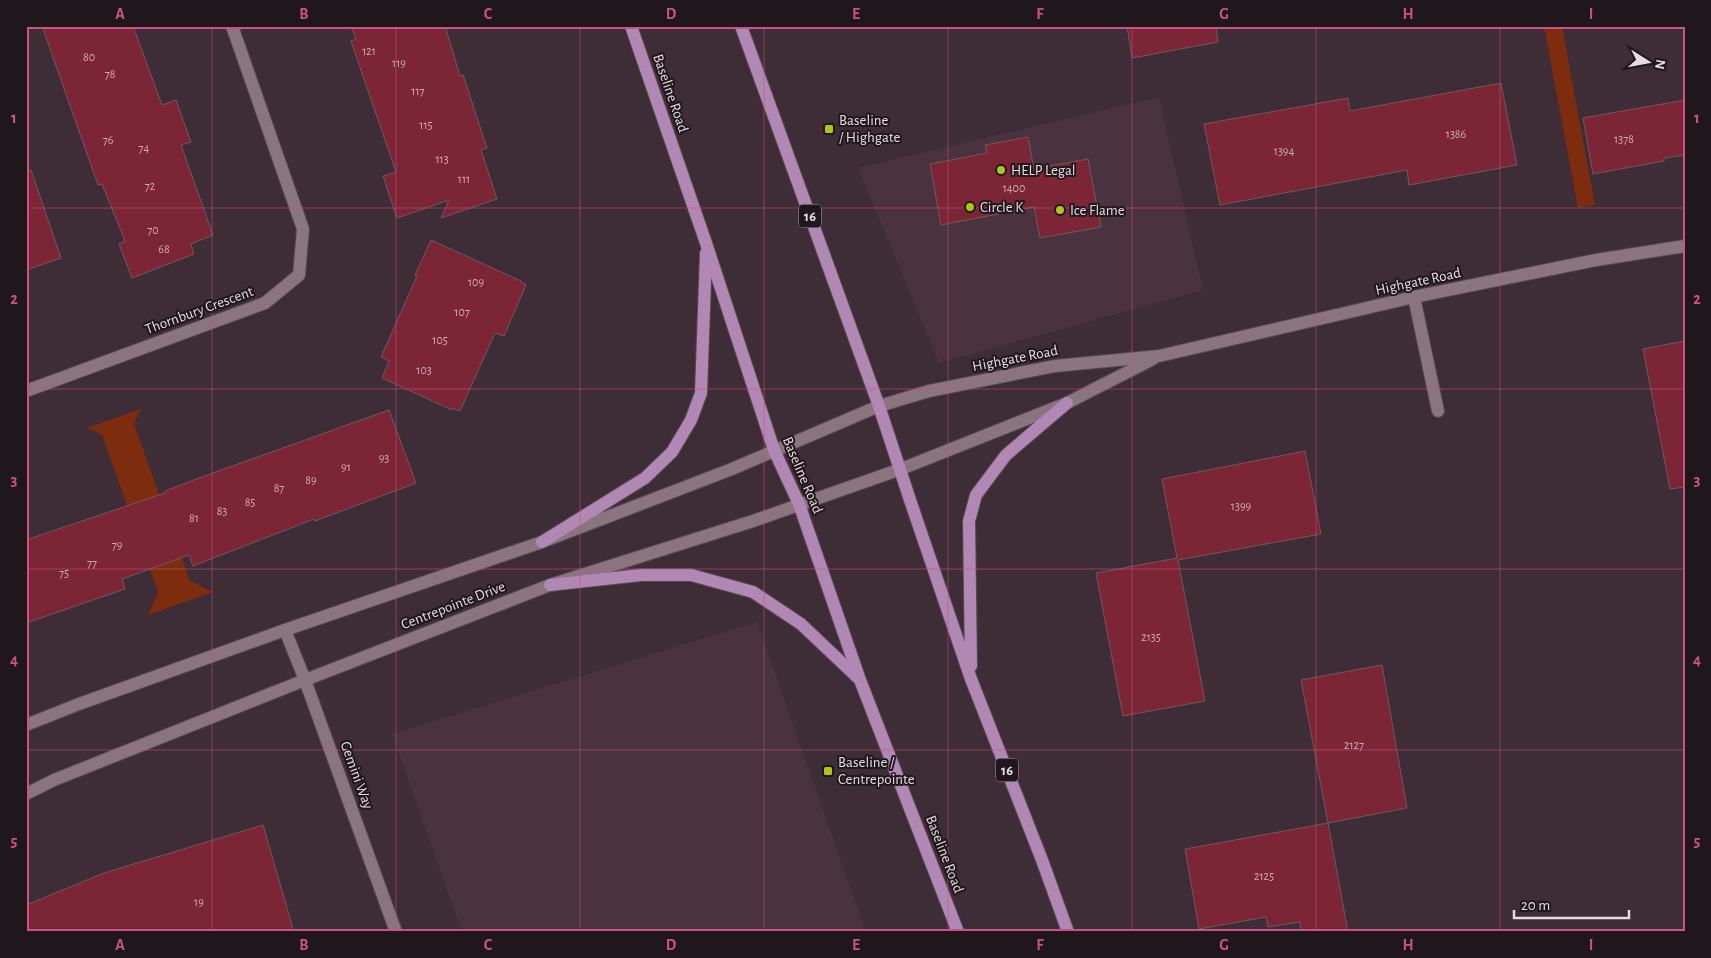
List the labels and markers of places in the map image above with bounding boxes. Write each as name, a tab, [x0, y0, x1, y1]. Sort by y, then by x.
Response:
place label: Baseline / Highgate	[839, 113, 900, 145]
marker: Baseline / Highgate	[823, 123, 835, 135]
place label: HELP Legal	[1011, 163, 1076, 178]
marker: HELP Legal	[995, 164, 1007, 176]
place label: Circle K	[980, 200, 1024, 215]
marker: Circle K	[964, 201, 976, 213]
place label: Ice Flame	[1070, 203, 1125, 218]
marker: Ice Flame	[1054, 204, 1066, 216]
place label: Baseline / Centrepointe	[838, 755, 915, 787]
marker: Baseline / Centrepointe	[822, 765, 834, 777]

